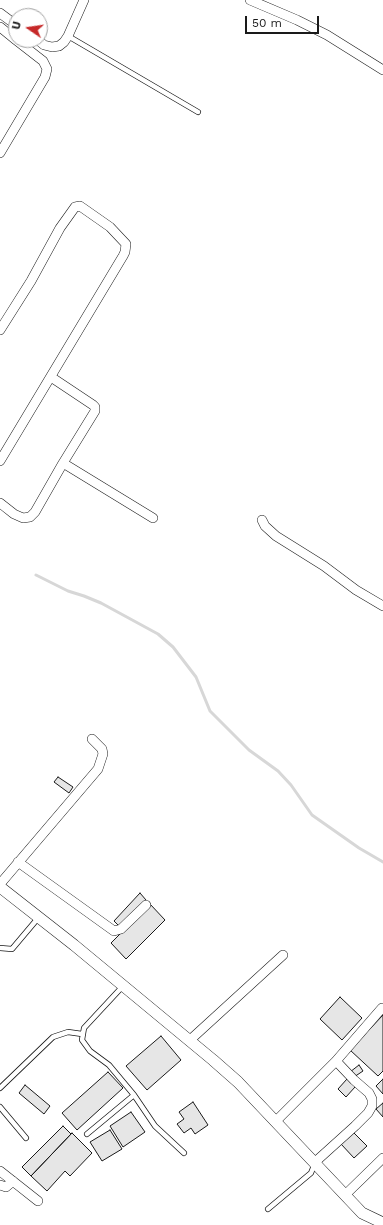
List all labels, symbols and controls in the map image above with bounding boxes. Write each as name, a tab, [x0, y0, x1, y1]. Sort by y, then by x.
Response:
north arrow	[8, 8, 48, 48]
scale bar	[247, 8, 321, 34]
text: 50 m	[252, 16, 282, 30]
text: U	[10, 20, 24, 31]

